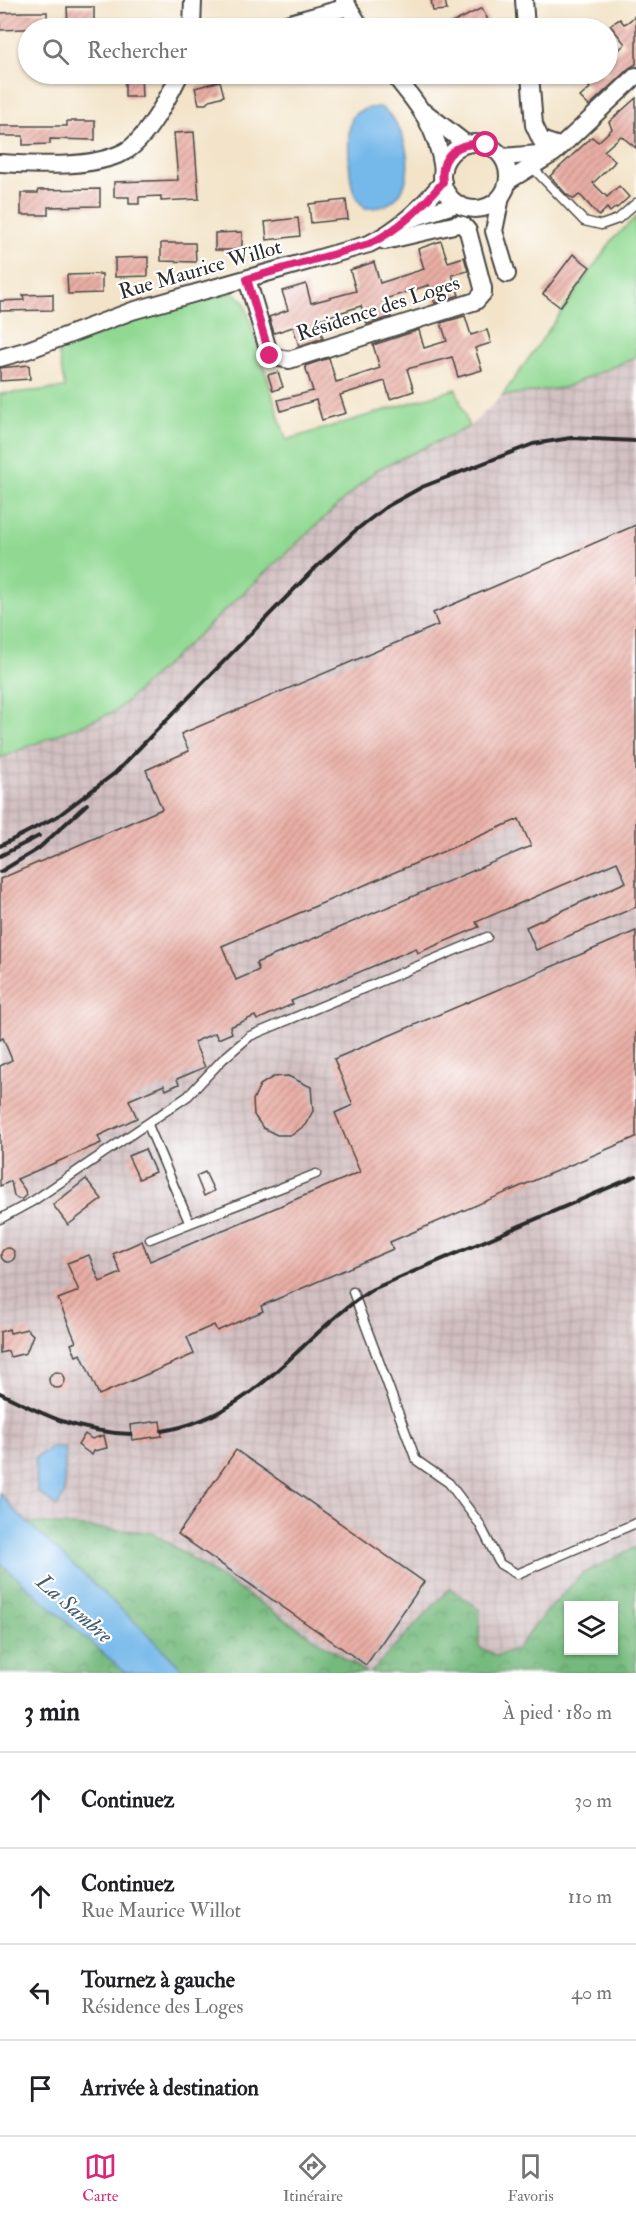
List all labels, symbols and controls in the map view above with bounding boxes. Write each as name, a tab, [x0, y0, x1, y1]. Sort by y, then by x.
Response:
search box	[18, 18, 618, 84]
icon: search	[39, 35, 72, 68]
text: Rechercher	[87, 37, 187, 65]
route start	[472, 131, 498, 157]
street label: Rue Maurice Willot	[116, 233, 285, 306]
street label: Résidence des Loges	[293, 269, 463, 348]
route end	[256, 342, 282, 368]
water label: La Sambre	[30, 1567, 119, 1650]
map controls	[564, 1601, 618, 1655]
button: layers	[564, 1601, 618, 1655]
text: 3 min	[24, 1696, 80, 1728]
text: À pied · 180 m	[503, 1700, 612, 1725]
icon: ahead	[24, 1784, 57, 1817]
text: Continuez	[81, 1786, 174, 1814]
text: 30 m	[574, 1788, 612, 1813]
text: Continuez	[81, 1870, 174, 1898]
icon: ahead	[24, 1880, 57, 1913]
text: 110 m	[568, 1884, 612, 1909]
text: Rue Maurice Willot	[81, 1898, 241, 1923]
text: Tournez à gauche	[81, 1966, 235, 1994]
icon: left	[24, 1976, 57, 2009]
text: 40 m	[571, 1980, 612, 2005]
text: Résidence des Loges	[81, 1994, 243, 2019]
icon: arrive	[24, 2072, 57, 2105]
text: Arrivée à destination	[81, 2074, 259, 2102]
tab: Carte	[82, 2150, 118, 2206]
tab: Itinéraire	[283, 2150, 343, 2206]
tab: Favoris	[508, 2150, 554, 2206]

